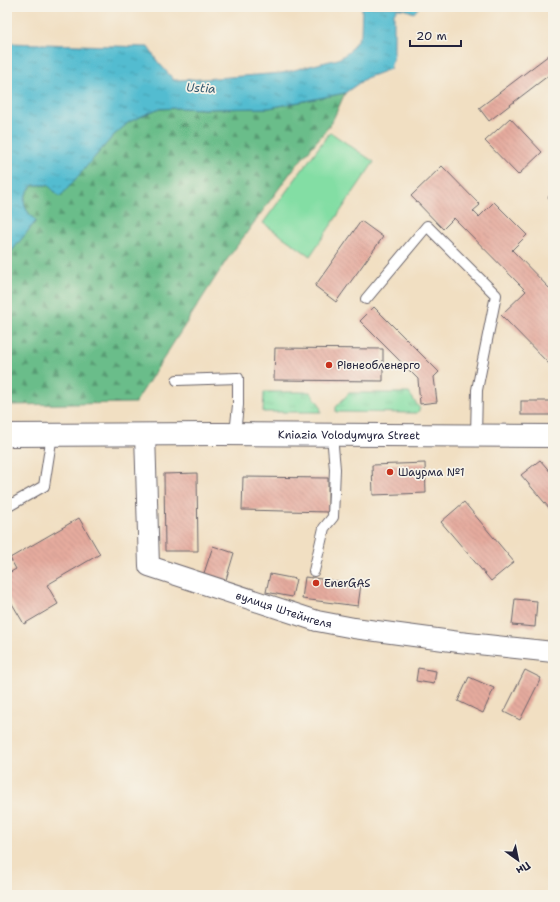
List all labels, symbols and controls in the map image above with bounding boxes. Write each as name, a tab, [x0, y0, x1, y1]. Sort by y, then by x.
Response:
scale bar	[410, 22, 461, 48]
text: 20 m	[416, 28, 447, 44]
water label: Ustia	[186, 79, 216, 97]
place label: Рівнеобленерго	[337, 358, 421, 373]
marker: Рівнеобленерго	[324, 360, 334, 370]
street label: Kniazia Volodymyra Street	[278, 427, 420, 443]
place label: Шаурма №1	[398, 465, 465, 480]
marker: Шаурма №1	[385, 467, 395, 477]
place label: EnerGAS	[324, 576, 370, 591]
marker: EnerGAS	[311, 578, 321, 588]
street label: вулиця Штейнгеля	[234, 588, 333, 632]
north arrow	[498, 840, 538, 880]
text: Пн	[513, 858, 533, 878]

